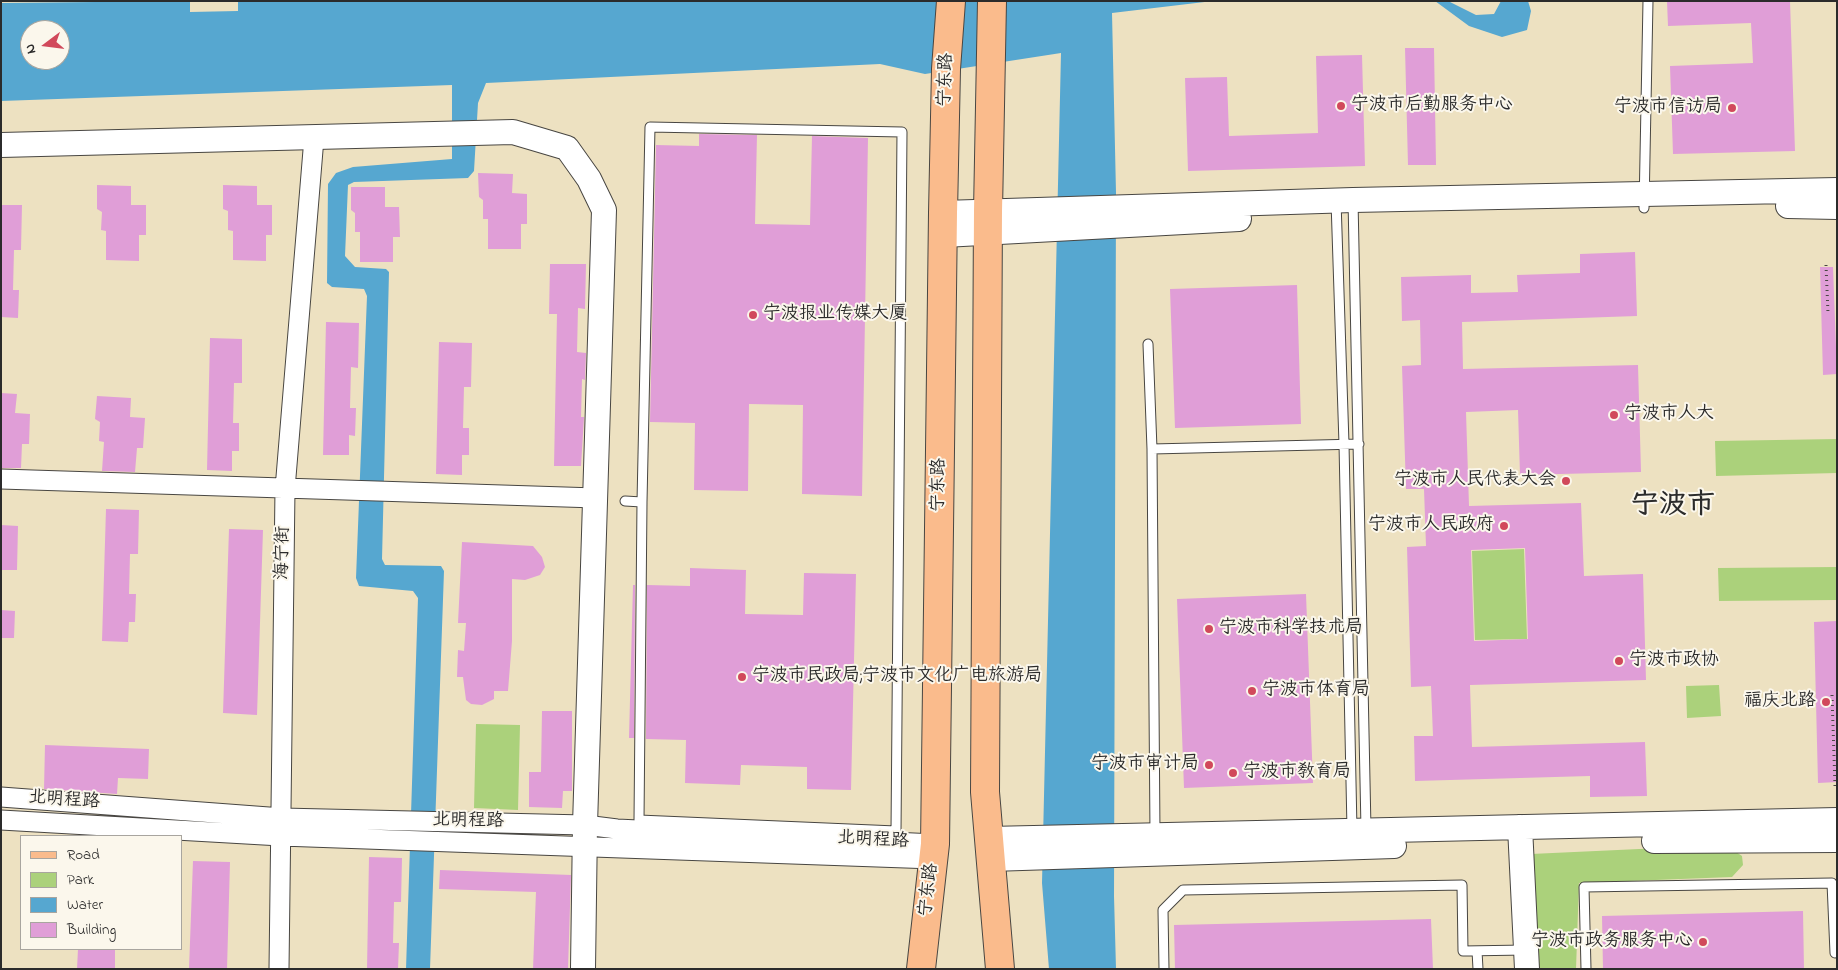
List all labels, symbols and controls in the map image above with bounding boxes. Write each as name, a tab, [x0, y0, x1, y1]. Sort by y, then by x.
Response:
north arrow	[20, 20, 70, 70]
text: N	[20, 41, 42, 56]
street label: 宁东路	[935, 53, 959, 107]
place label: 宁波市后勤服务中心	[1351, 95, 1513, 117]
place label: 宁波市信访局	[1614, 97, 1722, 119]
marker: 宁波市后勤服务中心	[1335, 100, 1347, 112]
marker: 宁波市信访局	[1726, 102, 1738, 114]
place label: 宁波报业传媒大厦	[763, 304, 907, 326]
marker: 宁波报业传媒大厦	[747, 309, 759, 321]
place label: 宁波市人大	[1624, 404, 1714, 426]
marker: 宁波市人大	[1608, 409, 1620, 421]
street label: 宁东路	[929, 458, 951, 512]
place label: 宁波市人民代表大会	[1394, 470, 1556, 492]
marker: 宁波市人民代表大会	[1560, 475, 1572, 487]
district label: 宁波市	[1631, 490, 1715, 524]
place label: 宁波市人民政府	[1368, 515, 1494, 537]
marker: 宁波市人民政府	[1498, 520, 1510, 532]
street label: 海宁街	[273, 526, 295, 580]
place label: 宁波市科学技术局	[1219, 618, 1363, 640]
marker: 宁波市科学技术局	[1203, 623, 1215, 635]
place label: 宁波市政协	[1629, 650, 1719, 672]
marker: 宁波市政协	[1613, 655, 1625, 667]
place label: 宁波市民政局;宁波市文化广电旅游局	[752, 666, 1042, 688]
marker: 宁波市民政局;宁波市文化广电旅游局	[736, 671, 748, 683]
place label: 宁波市体育局	[1262, 680, 1370, 702]
marker: 宁波市体育局	[1246, 685, 1258, 697]
place label: 福庆北路	[1744, 691, 1816, 713]
marker: 福庆北路	[1820, 696, 1832, 708]
place label: 宁波市审计局	[1091, 754, 1199, 776]
marker: 宁波市审计局	[1203, 759, 1215, 771]
place label: 宁波市教育局	[1243, 762, 1351, 784]
marker: 宁波市教育局	[1227, 767, 1239, 779]
street label: 北明程路	[27, 788, 101, 814]
street label: 北明程路	[432, 811, 504, 833]
street label: 北明程路	[836, 828, 910, 854]
legend	[20, 835, 182, 950]
text: Road	[67, 844, 100, 866]
street label: 宁东路	[916, 862, 944, 918]
text: Park	[67, 869, 94, 891]
text: Water	[67, 894, 103, 916]
text: Building	[67, 919, 116, 941]
place label: 宁波市政务服务中心	[1531, 931, 1693, 953]
marker: 宁波市政务服务中心	[1697, 936, 1709, 948]

